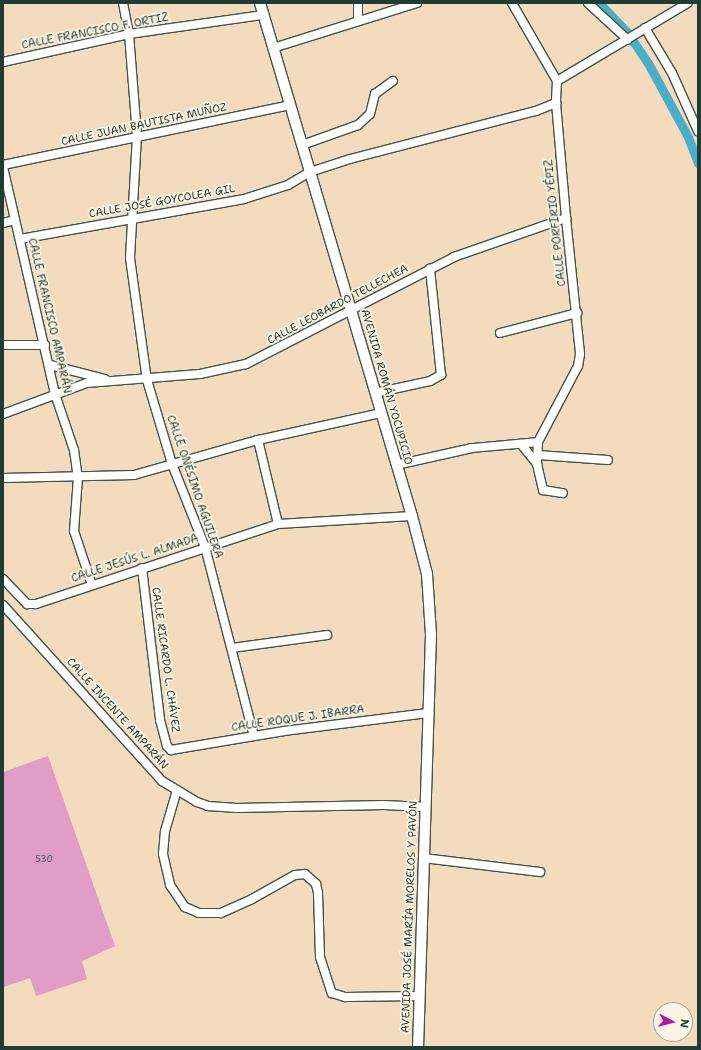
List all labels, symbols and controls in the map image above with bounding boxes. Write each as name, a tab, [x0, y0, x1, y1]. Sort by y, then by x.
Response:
street label: CALLE FRANCISCO F. ORTIZ	[20, 11, 170, 53]
street label: CALLE JUAN BAUTISTA MUÑOZ	[60, 101, 228, 149]
street label: CALLE PORFIRIO YÉPIZ	[543, 159, 569, 287]
street label: CALLE JOSÉ GOYCOLEA GIL	[88, 183, 236, 221]
street label: CALLE FRANCISCO AMPARÁN	[25, 237, 73, 395]
street label: CALLE LEOBARDO TELLECHEA	[265, 262, 411, 348]
street label: AVENIDA ROMÁN YOCUPICIO	[357, 308, 415, 466]
street label: CALLE ONÉSIMO AGUILERA	[163, 413, 225, 561]
street label: CALLE JESÚS L. ALMADA	[70, 532, 200, 586]
street label: CALLE RICARDO L. CHÁVEZ	[148, 587, 182, 733]
street label: CALLE INCENTE AMPARÁN	[63, 656, 171, 772]
street label: CALLE ROQUE J. IBARRA	[231, 703, 365, 735]
street label: AVENIDA JOSÉ MARÍA MORELOS Y PAVÓN	[399, 801, 421, 1033]
house number: 530	[35, 854, 53, 864]
north arrow	[653, 1002, 693, 1042]
text: N	[676, 1018, 692, 1029]

